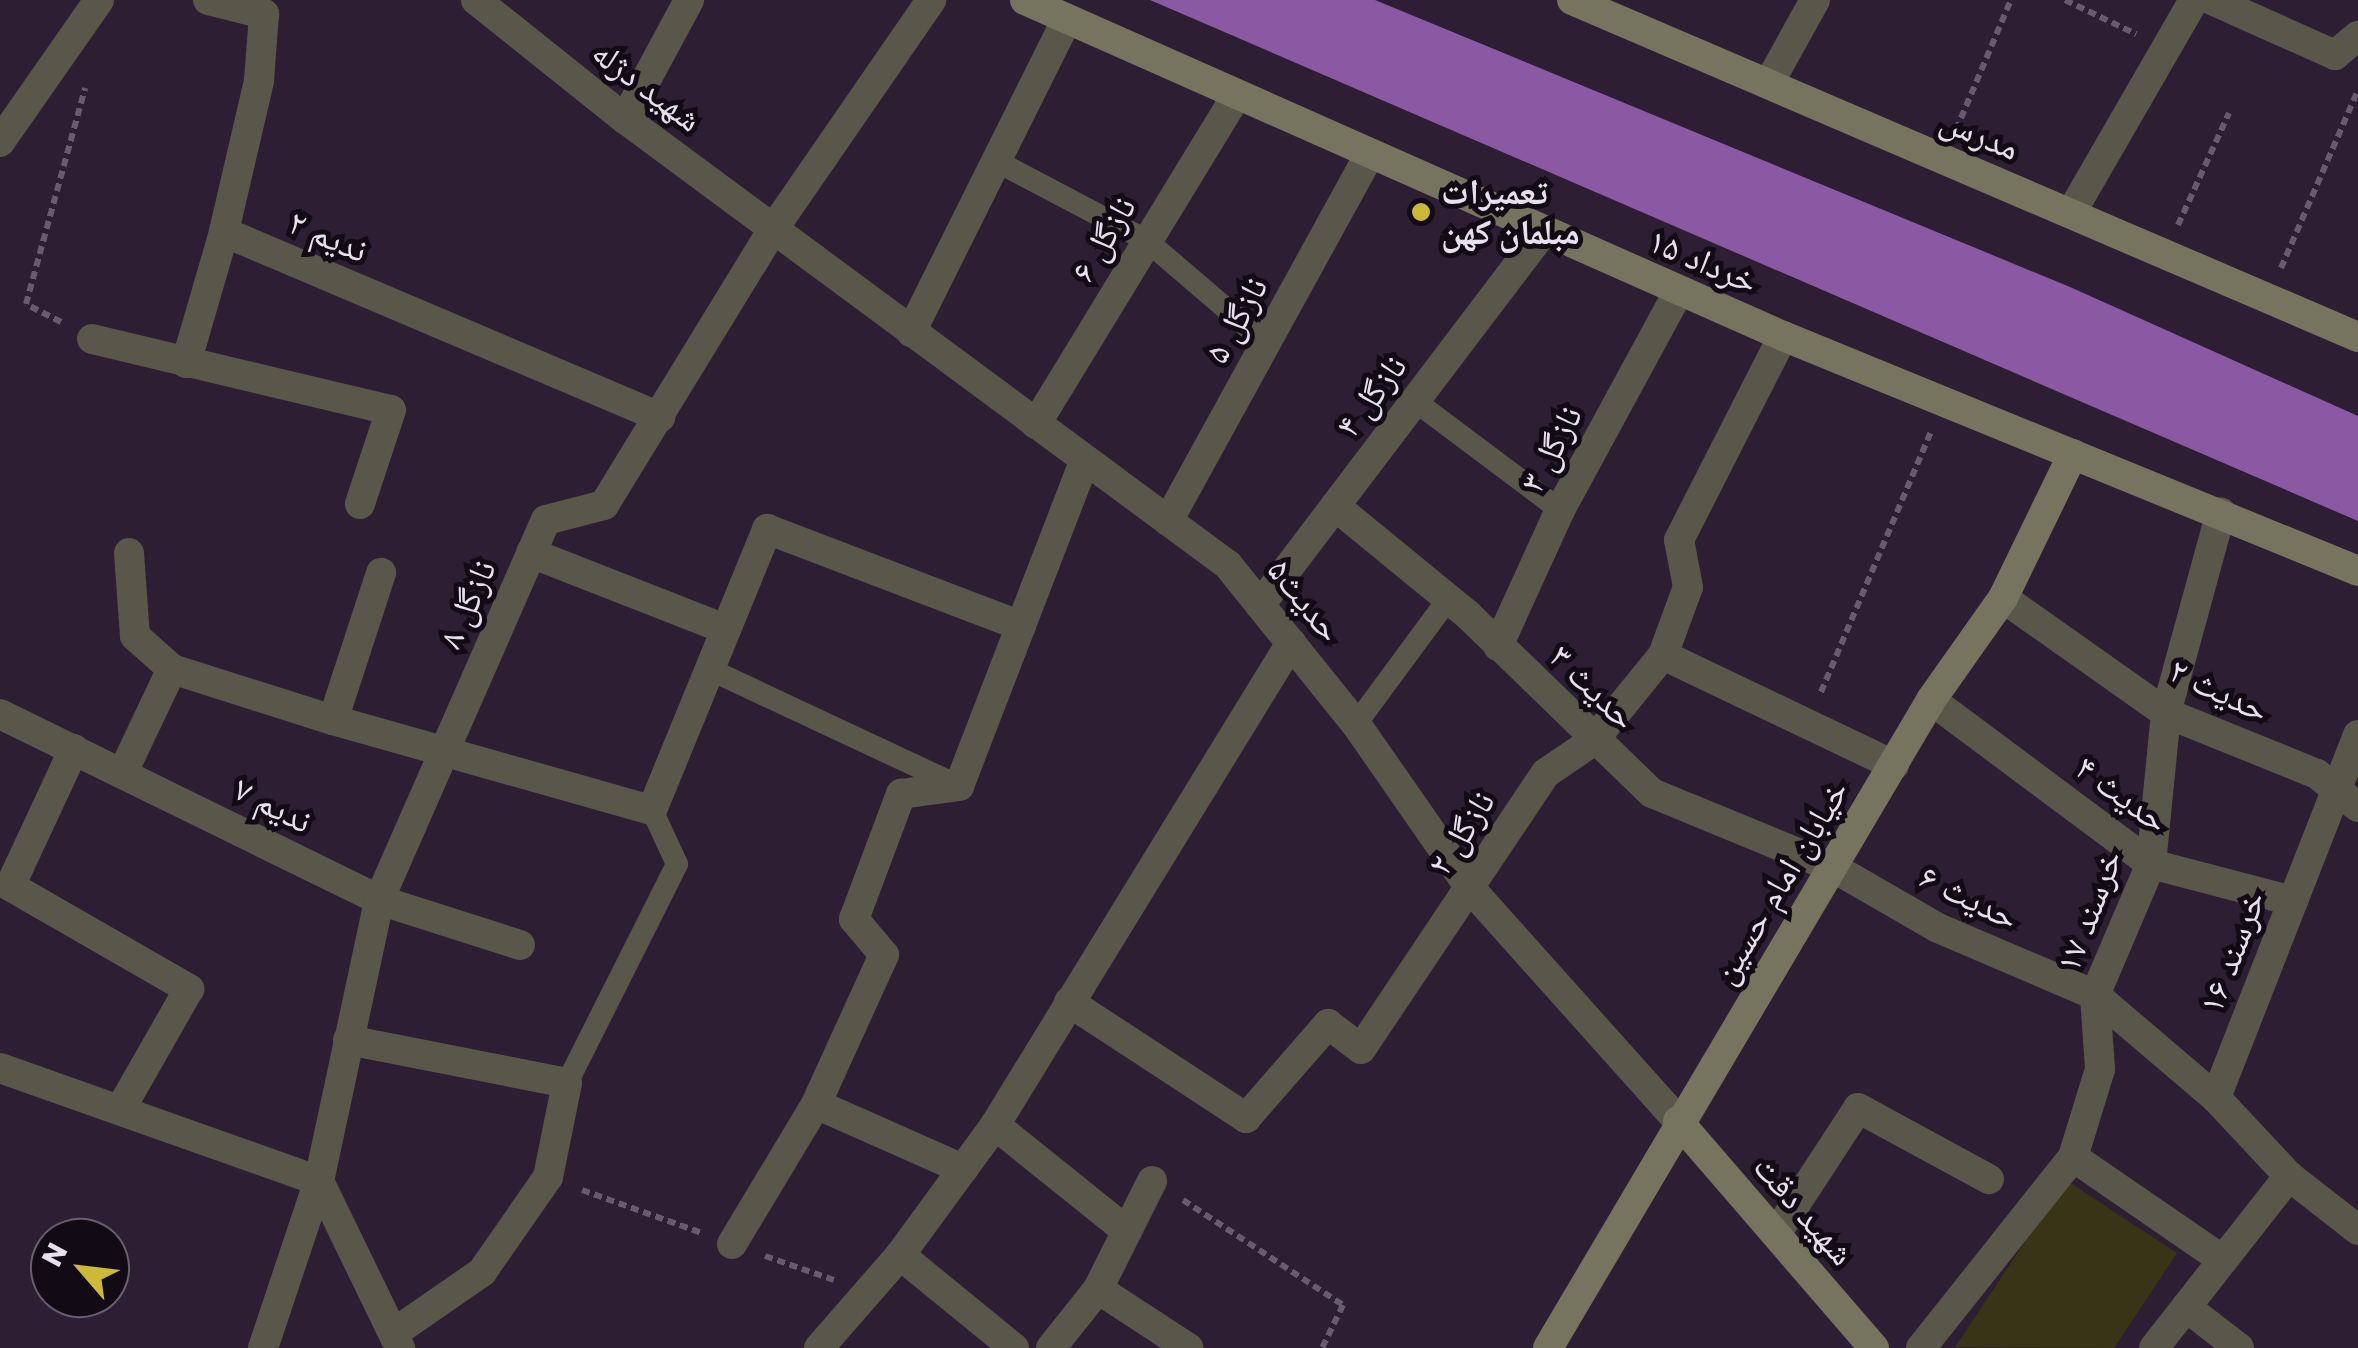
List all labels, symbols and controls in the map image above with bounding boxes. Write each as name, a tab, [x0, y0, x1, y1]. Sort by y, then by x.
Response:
street label: شهید دژله	[584, 31, 710, 141]
street label: مدرس	[1934, 99, 2026, 169]
place label: تعمیرات مبلمان کهن	[1441, 171, 1580, 253]
street label: نازگل ۶	[1061, 189, 1145, 289]
street label: ندیم ۲	[282, 201, 374, 271]
marker: تعمیرات مبلمان کهن	[1410, 201, 1432, 223]
street label: ۱۵ خرداد	[1642, 219, 1764, 303]
street label: نازگل ۵	[1195, 269, 1277, 371]
street label: نازگل ۴	[1326, 347, 1416, 445]
street label: نازگل ۳	[1511, 398, 1591, 500]
street label: حدیث۵	[1259, 550, 1351, 650]
street label: نازگل ۸	[429, 553, 505, 655]
street label: حدیث ۳	[1541, 636, 1645, 738]
street label: حدیث ۲	[2163, 649, 2275, 731]
street label: حدیث ۴	[2067, 746, 2177, 842]
street label: ندیم ۷	[227, 768, 319, 842]
street label: خیابان امام حسین	[1703, 773, 1857, 991]
street label: نازگل ۲	[1418, 783, 1504, 883]
street label: خرسند ۱۷	[2047, 844, 2131, 978]
street label: حدیث ۶	[1913, 855, 2025, 939]
street label: خرسند ۱۶	[2190, 885, 2274, 1019]
street label: شهید دقت	[1745, 1146, 1863, 1274]
north arrow	[30, 1218, 130, 1318]
text: N	[33, 1236, 77, 1273]

